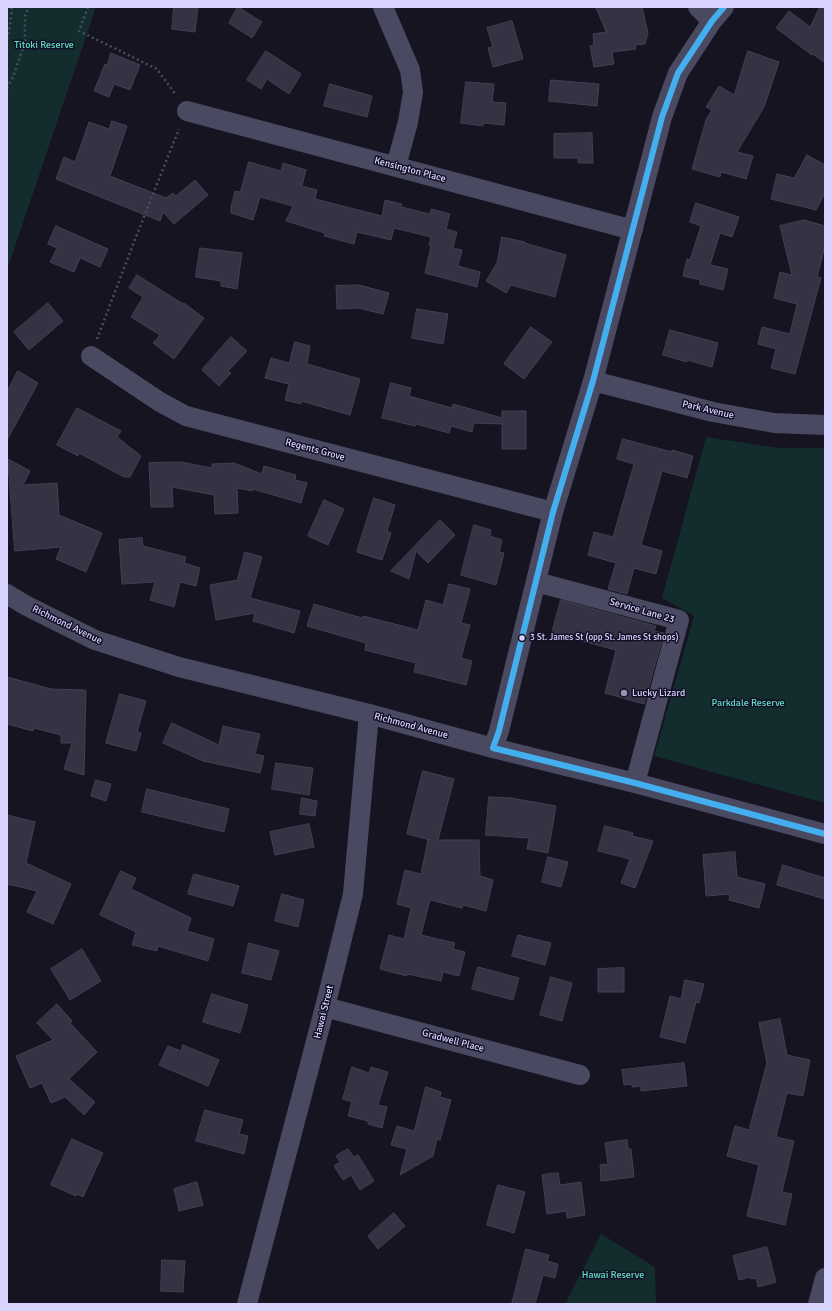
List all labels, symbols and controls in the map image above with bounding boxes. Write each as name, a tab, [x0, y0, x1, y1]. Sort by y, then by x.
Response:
park label: Titoki Reserve	[14, 39, 74, 51]
street label: Kensington Place	[373, 155, 447, 185]
street label: Park Avenue	[681, 398, 735, 422]
street label: Regents Grove	[284, 436, 346, 464]
street label: Service Lane 23	[608, 596, 676, 626]
street label: Richmond Avenue	[30, 603, 104, 647]
marker: 3 St. James St (opp St. James St shops)	[517, 633, 527, 643]
place label: 3 St. James St (opp St. James St shops)	[530, 633, 678, 643]
place label: Lucky Lizard	[632, 687, 685, 699]
marker: Lucky Lizard	[619, 688, 629, 698]
park label: Parkdale Reserve	[711, 697, 785, 709]
street label: Richmond Avenue	[373, 710, 449, 742]
street label: Hawai Street	[312, 984, 336, 1040]
street label: Gradwell Place	[421, 1027, 485, 1055]
park label: Hawai Reserve	[582, 1269, 644, 1281]

